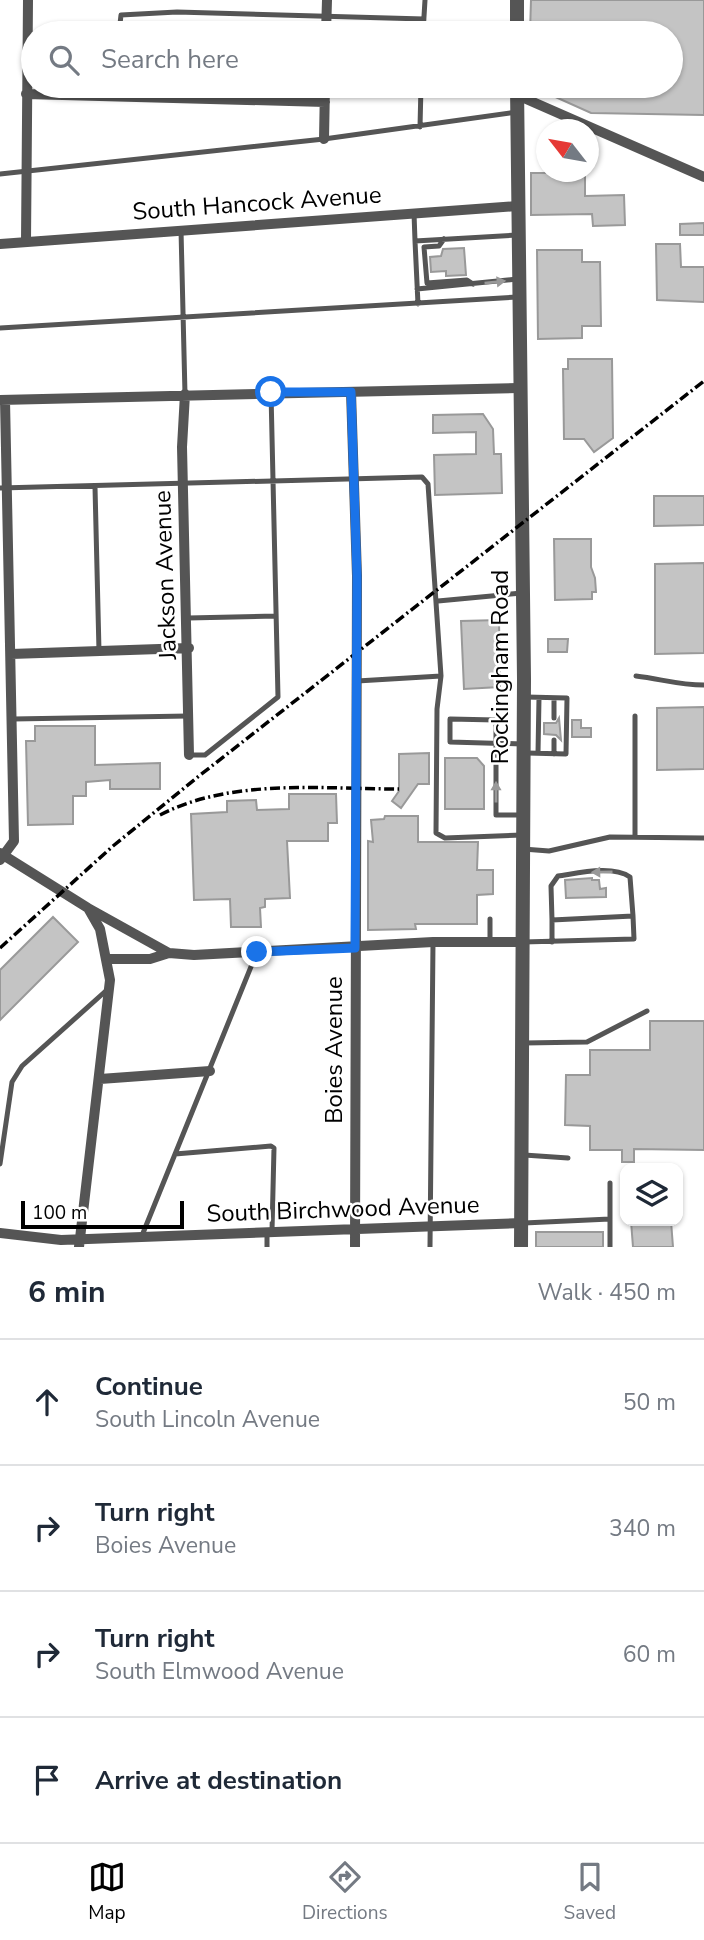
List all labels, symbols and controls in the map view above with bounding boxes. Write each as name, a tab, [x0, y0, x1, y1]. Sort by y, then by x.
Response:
search box	[21, 21, 683, 98]
icon: search	[45, 41, 83, 79]
text: Search here	[101, 42, 239, 77]
north arrow	[536, 119, 599, 182]
street label: South Hancock Avenue	[131, 178, 383, 228]
one-way arrow	[484, 276, 506, 287]
route start	[255, 376, 286, 407]
street label: Jackson Avenue	[146, 490, 184, 661]
street label: Rockingham Road	[484, 570, 516, 764]
one-way arrow	[490, 781, 502, 803]
one-way arrow	[591, 866, 613, 878]
route end	[241, 936, 272, 967]
street label: Boies Avenue	[318, 976, 350, 1124]
map controls	[620, 1163, 683, 1226]
button: layers	[620, 1163, 683, 1226]
street label: South Birchwood Avenue	[206, 1188, 480, 1230]
scale bar	[21, 1198, 184, 1230]
text: 100 m	[32, 1200, 87, 1226]
text: 6 min	[28, 1272, 106, 1313]
text: Walk · 450 m	[537, 1277, 676, 1308]
text: Continue	[95, 1369, 203, 1404]
icon: ahead	[28, 1383, 66, 1421]
text: 50 m	[623, 1387, 676, 1418]
text: South Lincoln Avenue	[95, 1404, 320, 1435]
text: Turn right	[95, 1495, 214, 1530]
icon: right	[28, 1509, 66, 1547]
text: 340 m	[609, 1513, 676, 1544]
text: Boies Avenue	[95, 1530, 236, 1561]
text: Turn right	[95, 1621, 214, 1656]
icon: right	[28, 1635, 66, 1673]
text: 60 m	[623, 1639, 676, 1670]
text: South Elmwood Avenue	[95, 1656, 344, 1687]
icon: arrive	[28, 1761, 66, 1799]
text: Arrive at destination	[95, 1763, 342, 1798]
tab: Map	[88, 1858, 126, 1926]
tab: Directions	[302, 1858, 388, 1926]
tab: Saved	[564, 1858, 616, 1926]

